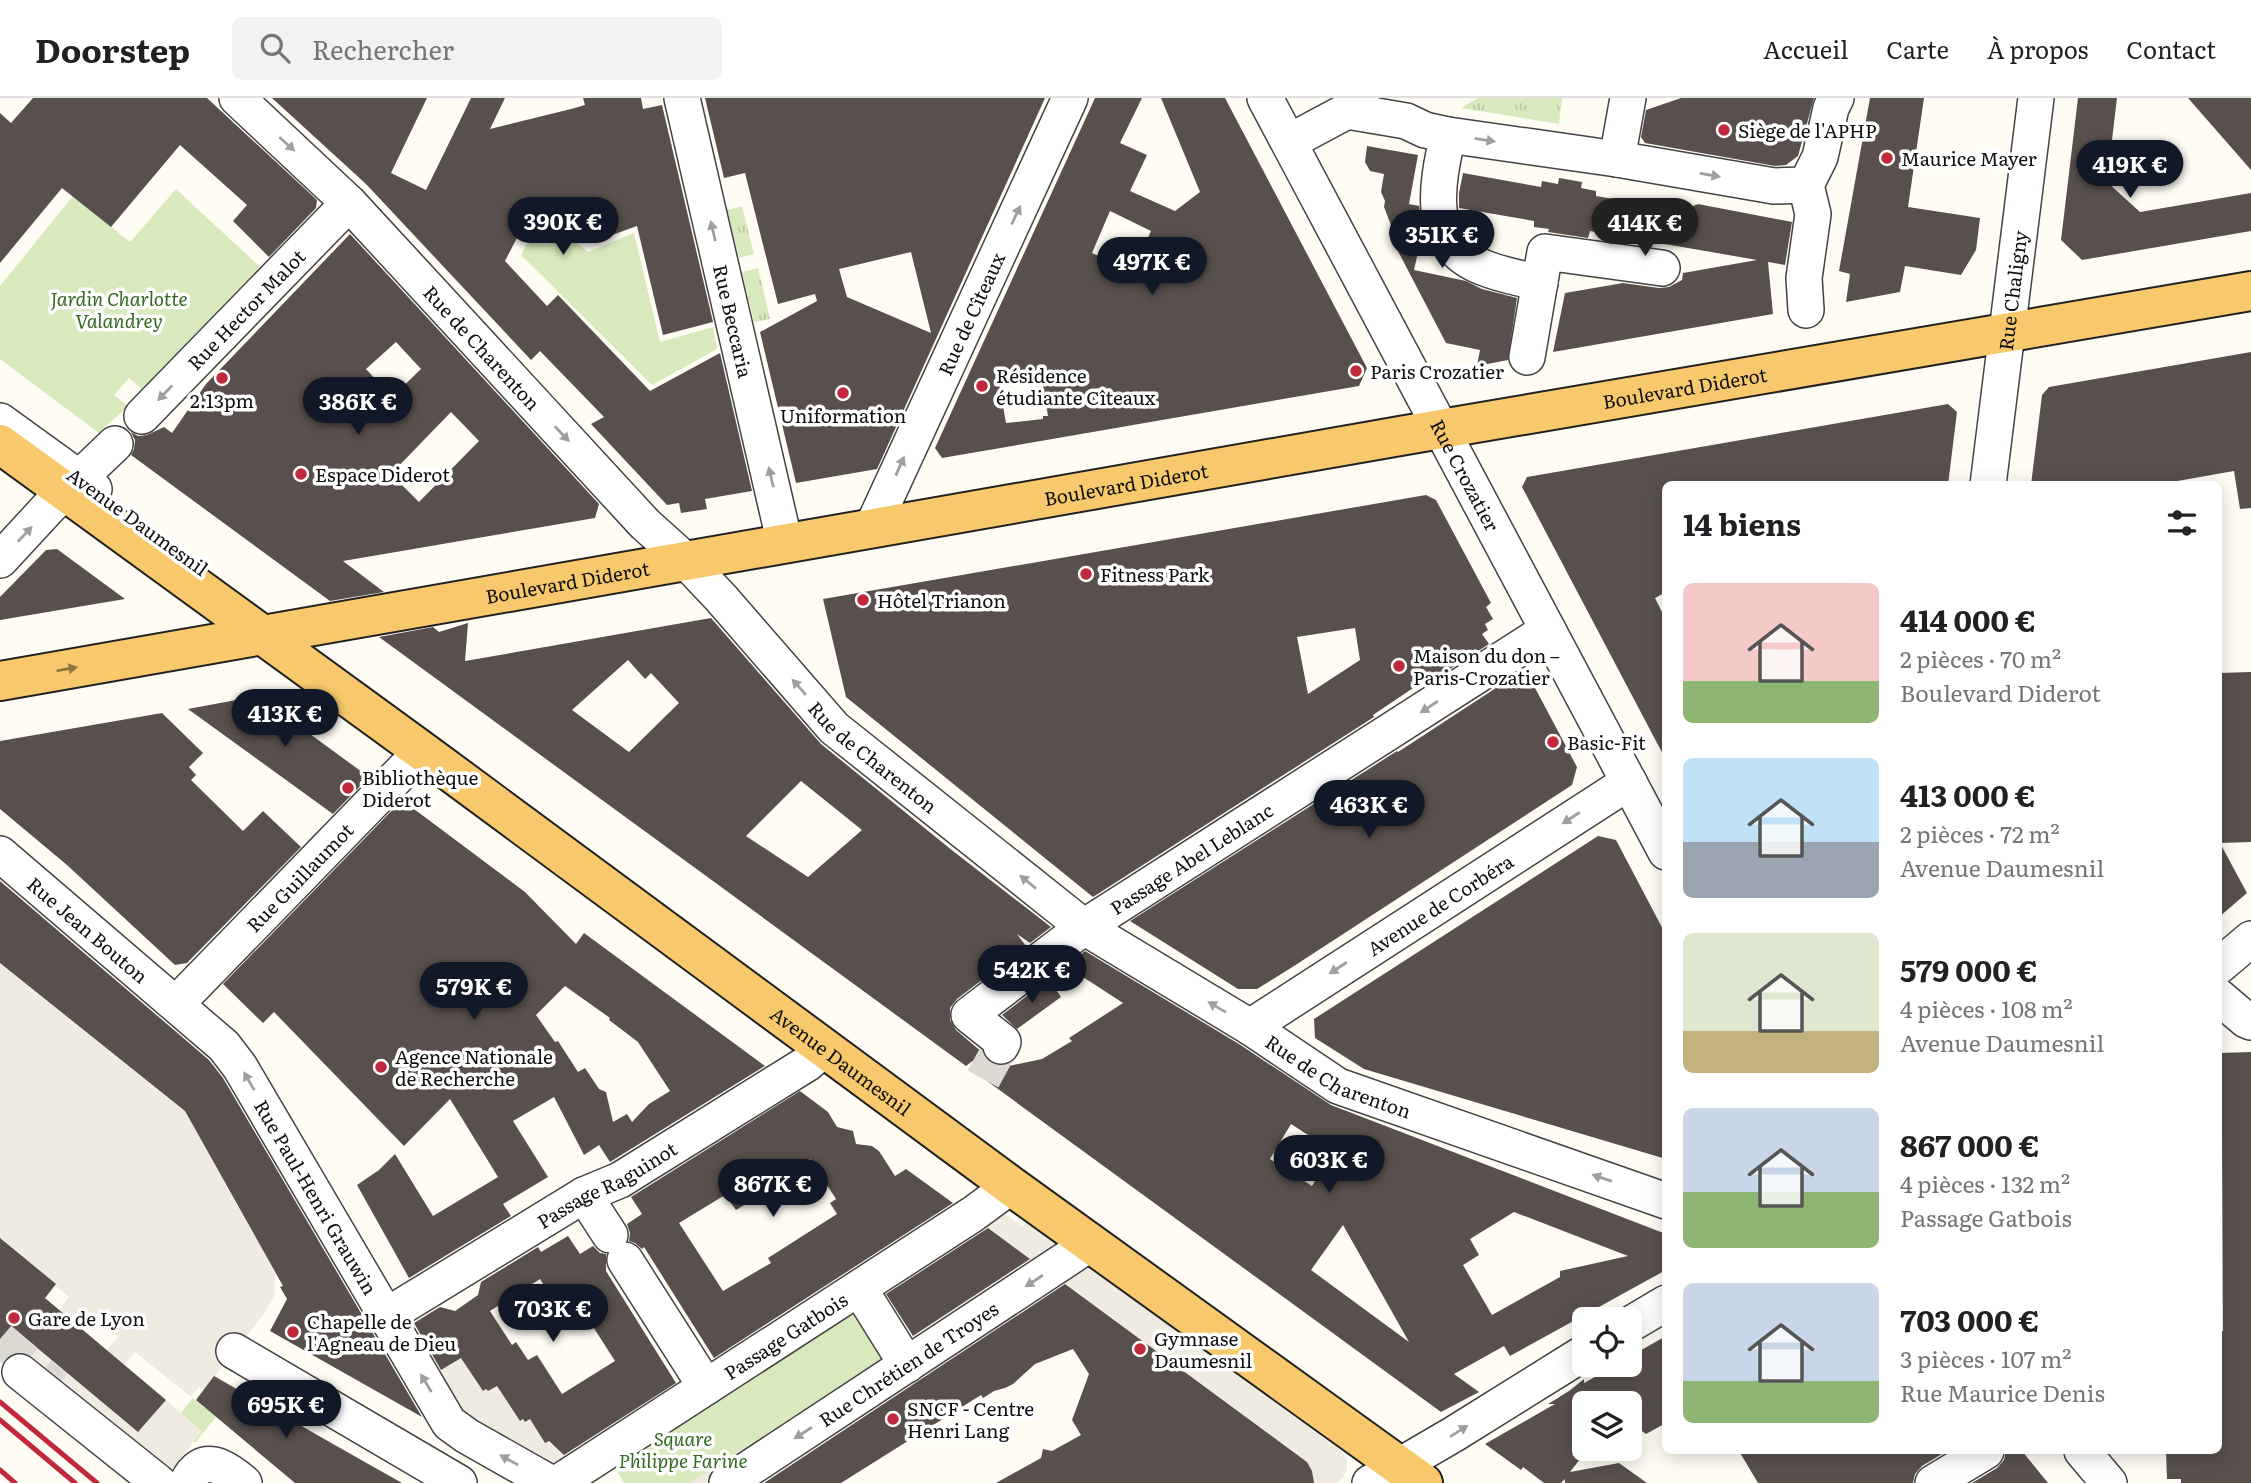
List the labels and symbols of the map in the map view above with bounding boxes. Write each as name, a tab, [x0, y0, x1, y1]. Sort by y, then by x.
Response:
place label: Siège de l'APHP	[1738, 116, 1876, 144]
marker: Siège de l'APHP	[1716, 122, 1732, 138]
one-way arrow	[1474, 135, 1496, 146]
one-way arrow	[278, 136, 296, 152]
pin: 419K €	[2073, 140, 2187, 200]
place label: Maurice Mayer	[1901, 144, 2037, 172]
marker: Maurice Mayer	[1879, 150, 1895, 166]
one-way arrow	[1699, 170, 1721, 181]
pin: 390K €	[506, 198, 620, 257]
pin: 414K €	[1588, 198, 1702, 258]
one-way arrow	[1010, 205, 1022, 225]
pin: 351K €	[1385, 211, 1499, 270]
one-way arrow	[708, 220, 719, 242]
street label: Rue Chaligny	[1991, 229, 2033, 352]
pin: 497K €	[1095, 238, 1209, 297]
street label: Rue Hector Malot	[180, 242, 311, 376]
street label: Rue de Cîteaux	[930, 247, 1011, 380]
street label: Rue Beccaria	[707, 262, 760, 381]
street label: Rue de Charenton	[417, 279, 547, 416]
park label: Jardin Charlotte Valandrey	[50, 284, 188, 334]
place label: Paris Crozatier	[1370, 357, 1504, 385]
street label: Boulevard Diderot	[1600, 360, 1769, 415]
place label: Résidence étudiante Cîteaux	[996, 361, 1156, 411]
marker: Paris Crozatier	[1348, 363, 1364, 379]
marker: 2.13pm	[214, 370, 230, 386]
pin: 386K €	[301, 378, 415, 437]
marker: Résidence étudiante Cîteaux	[974, 378, 990, 394]
one-way arrow	[157, 384, 174, 401]
marker: Uniformation	[835, 385, 851, 401]
place label: 2.13pm	[190, 386, 254, 414]
place label: Uniformation	[780, 401, 906, 429]
street label: Rue Crozatier	[1424, 414, 1507, 536]
one-way arrow	[553, 425, 569, 442]
one-way arrow	[894, 456, 906, 476]
street label: Boulevard Diderot	[1042, 456, 1210, 512]
street label: Avenue Daumesnil	[62, 460, 214, 582]
place label: Espace Diderot	[315, 460, 450, 488]
marker: Espace Diderot	[293, 466, 309, 482]
one-way arrow	[765, 466, 776, 488]
one-way arrow	[16, 526, 32, 543]
street label: Boulevard Diderot	[483, 554, 652, 610]
place label: Fitness Park	[1100, 560, 1210, 588]
marker: Fitness Park	[1078, 566, 1094, 582]
place label: Hôtel Trianon	[877, 586, 1006, 614]
marker: Hôtel Trianon	[855, 592, 871, 608]
place label: Maison du don – Paris-Crozatier	[1413, 641, 1560, 691]
marker: Maison du don – Paris-Crozatier	[1391, 658, 1407, 674]
one-way arrow	[56, 663, 78, 674]
one-way arrow	[792, 679, 807, 696]
pin: 413K €	[228, 690, 342, 749]
street label: Rue de Charenton	[802, 695, 944, 819]
one-way arrow	[1419, 700, 1438, 713]
place label: Basic-Fit	[1567, 728, 1646, 756]
marker: Basic-Fit	[1545, 734, 1561, 750]
place label: Bibliothèque Diderot	[362, 763, 479, 813]
marker: Bibliothèque Diderot	[340, 780, 356, 796]
pin: 463K €	[1312, 780, 1426, 840]
street label: Passage Abel Leblanc	[1104, 796, 1278, 921]
one-way arrow	[1561, 812, 1581, 825]
street label: Rue Guillaumot	[240, 816, 359, 938]
street label: Avenue de Corbéra	[1361, 846, 1519, 962]
street label: Rue Jean Bouton	[22, 870, 155, 989]
one-way arrow	[1019, 875, 1036, 890]
pin: 542K €	[975, 946, 1089, 1005]
one-way arrow	[1329, 961, 1348, 974]
pin: 579K €	[417, 962, 531, 1022]
street label: Avenue Daumesnil	[765, 999, 917, 1122]
one-way arrow	[1208, 1001, 1227, 1013]
street label: Rue de Charenton	[1260, 1027, 1415, 1125]
place label: Agence Nationale de Recherche	[395, 1042, 553, 1092]
marker: Agence Nationale de Recherche	[373, 1059, 389, 1075]
one-way arrow	[243, 1071, 255, 1090]
street label: Rue Paul-Henri Grauwin	[248, 1094, 384, 1300]
street label: Passage Raguinot	[531, 1134, 682, 1235]
pin: 603K €	[1272, 1136, 1386, 1195]
pin: 867K €	[716, 1160, 830, 1219]
one-way arrow	[1591, 1172, 1612, 1183]
one-way arrow	[1025, 1274, 1043, 1288]
pin: 703K €	[496, 1284, 610, 1344]
street label: Passage Gatbois	[718, 1285, 853, 1386]
street label: Rue Chrétien de Troyes	[813, 1294, 1004, 1433]
place label: Gare de Lyon	[28, 1304, 145, 1332]
place label: Chapelle de l'Agneau de Dieu	[307, 1307, 456, 1357]
marker: Gare de Lyon	[6, 1310, 22, 1326]
marker: Chapelle de l'Agneau de Dieu	[285, 1324, 301, 1340]
place label: Gymnase Daumesnil	[1154, 1324, 1252, 1374]
marker: Gymnase Daumesnil	[1132, 1341, 1148, 1357]
one-way arrow	[419, 1373, 432, 1392]
pin: 695K €	[229, 1380, 343, 1440]
place label: SNCF - Centre Henri Lang	[907, 1394, 1034, 1444]
marker: SNCF - Centre Henri Lang	[885, 1411, 901, 1427]
park label: Square Philippe Farine	[618, 1424, 748, 1474]
one-way arrow	[1449, 1424, 1469, 1437]
one-way arrow	[793, 1426, 812, 1439]
one-way arrow	[499, 1454, 518, 1466]

